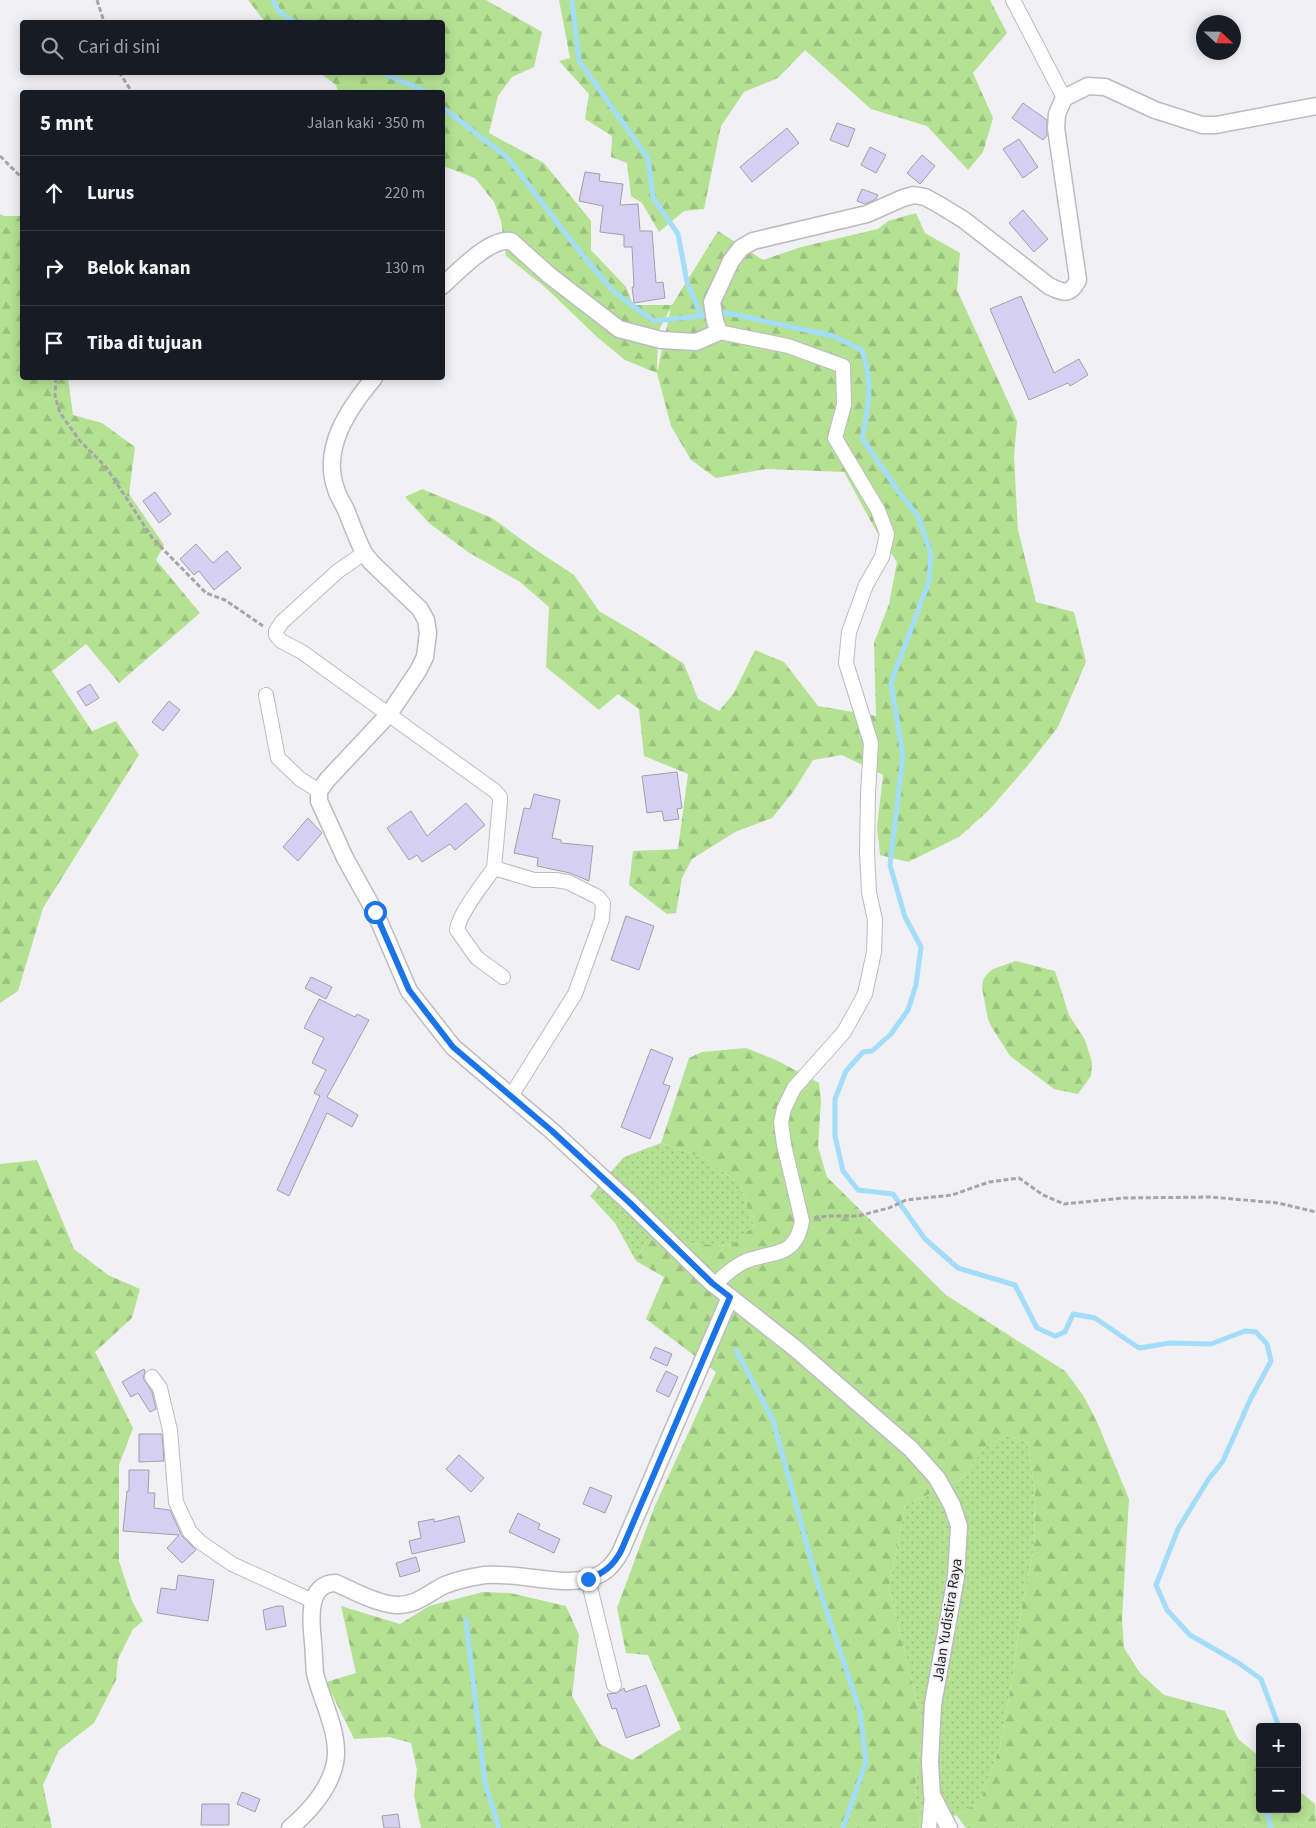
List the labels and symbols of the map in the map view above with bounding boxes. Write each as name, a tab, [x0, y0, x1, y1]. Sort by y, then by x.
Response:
north arrow	[1196, 15, 1241, 60]
route start	[364, 901, 387, 924]
street label: Jalan Yudistira Raya	[927, 1557, 968, 1683]
route end	[577, 1568, 600, 1591]

